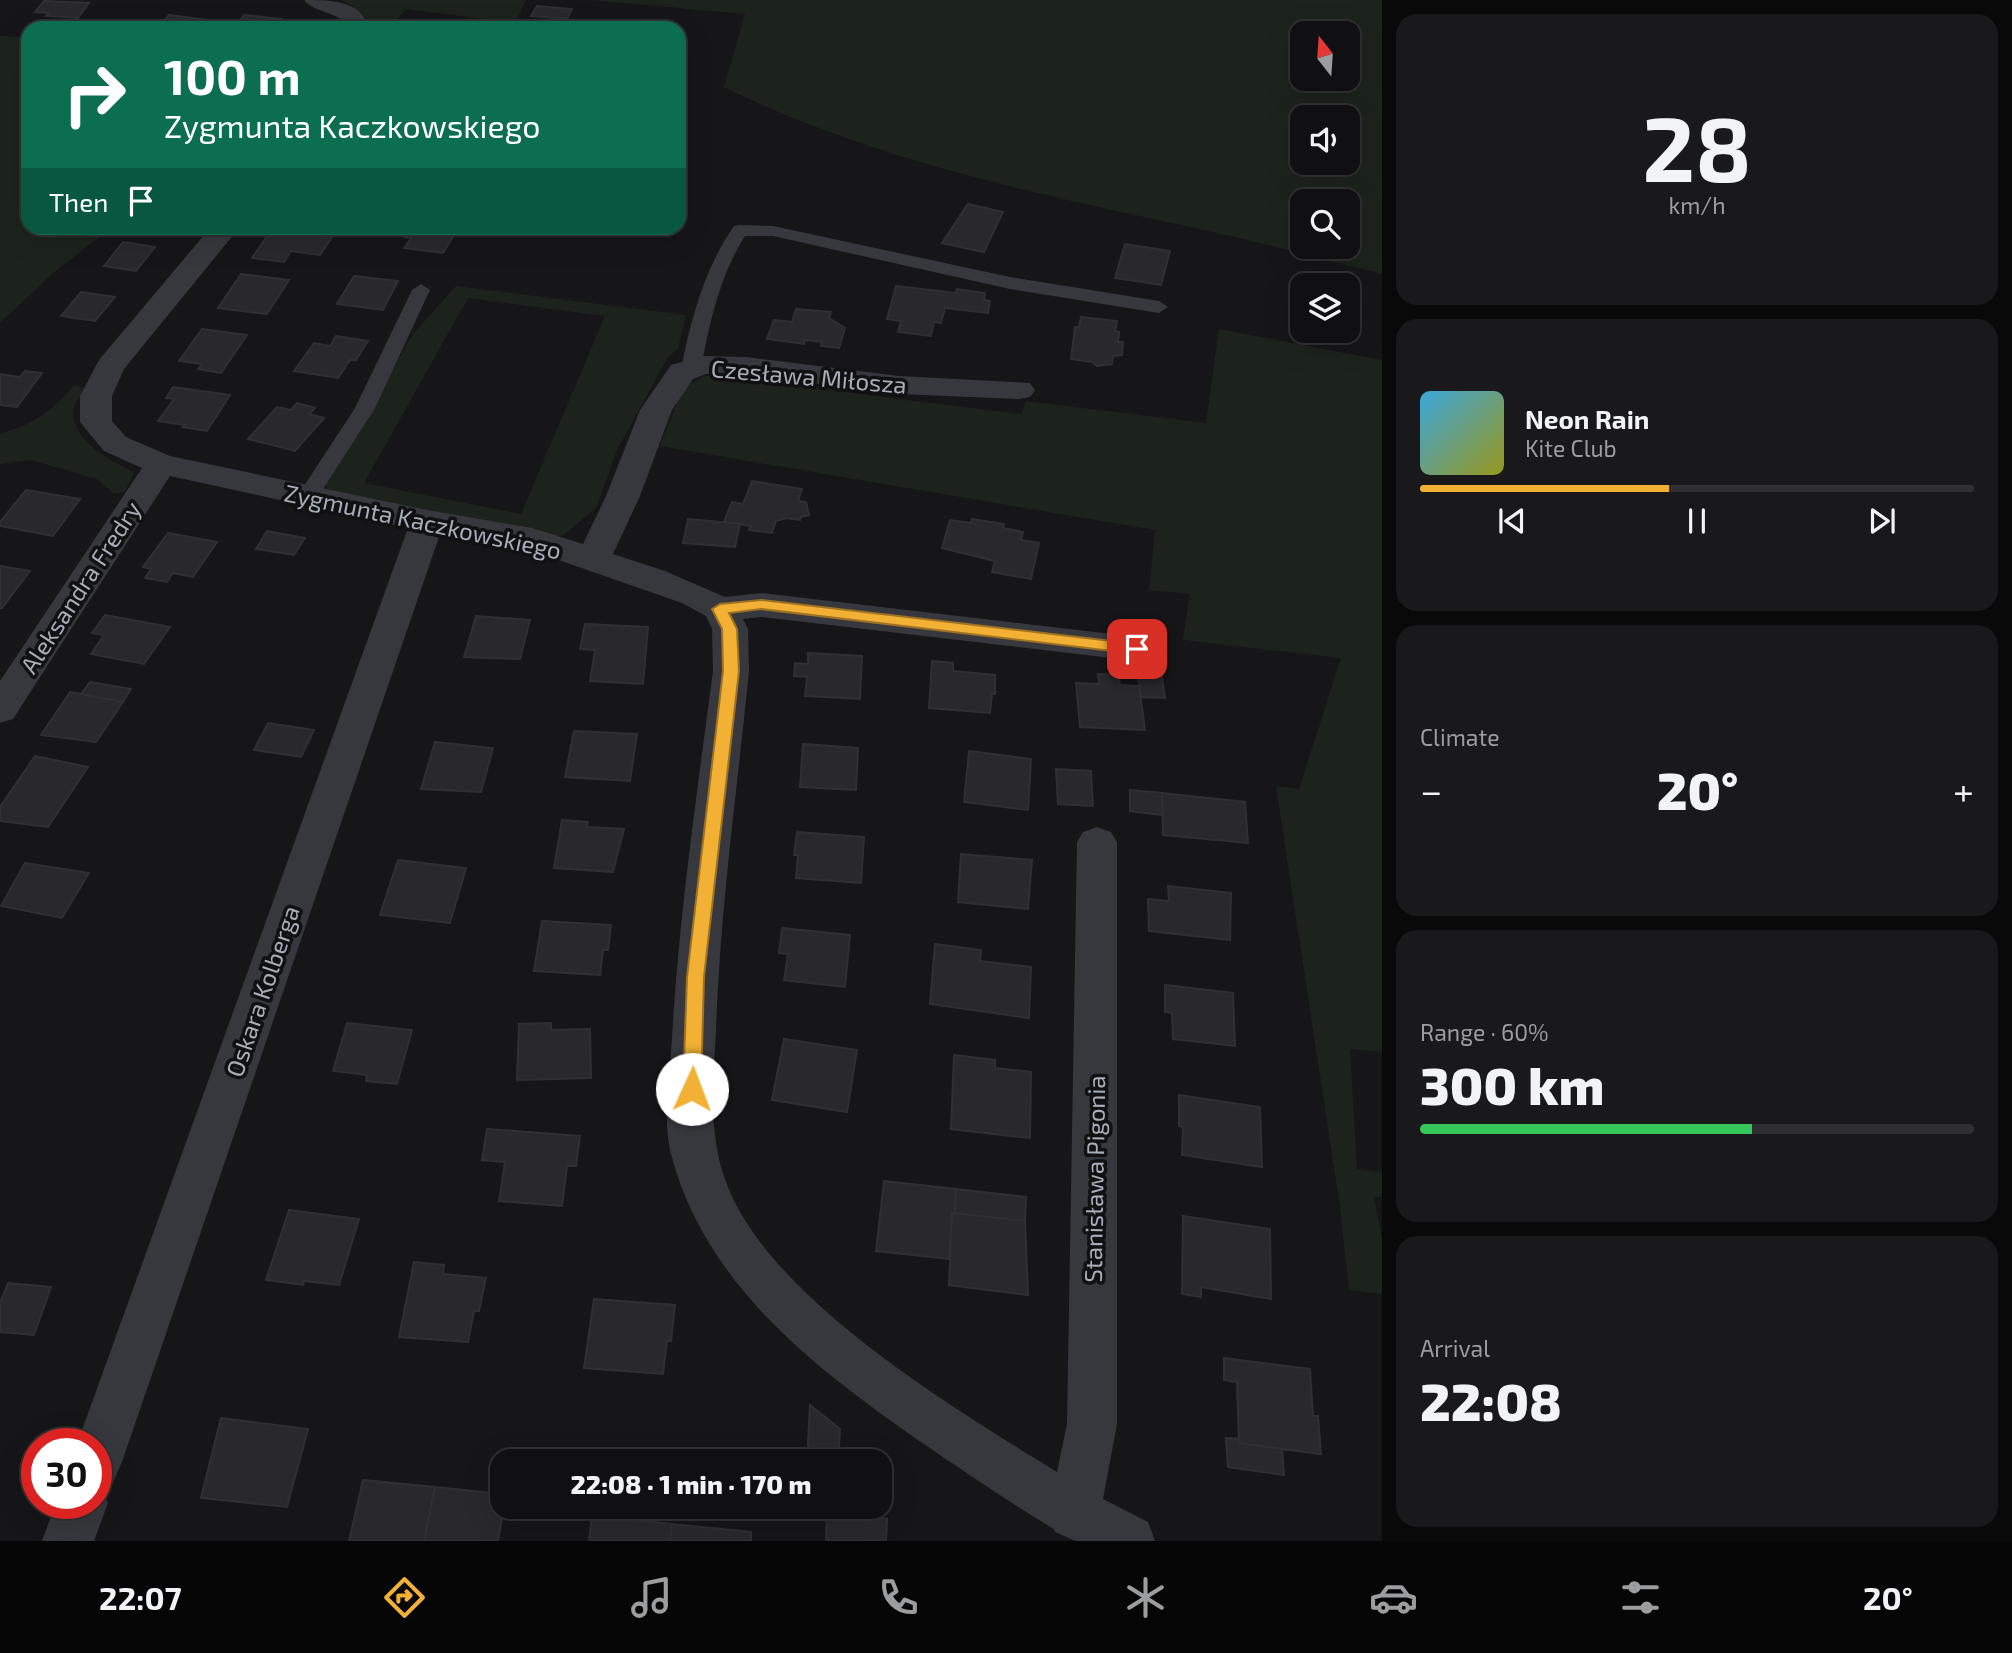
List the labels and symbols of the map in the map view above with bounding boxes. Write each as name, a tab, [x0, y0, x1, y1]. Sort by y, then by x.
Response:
north arrow	[1290, 21, 1360, 91]
street label: Czesława Miłosza	[710, 353, 908, 399]
street label: Zygmunta Kaczkowskiego	[282, 477, 564, 565]
street label: Aleksandra Fredry	[14, 495, 147, 678]
pin	[1107, 619, 1167, 679]
street label: Oskara Kolberga	[219, 902, 305, 1080]
position arrow	[655, 1052, 729, 1126]
street label: Stanisława Pigonia	[1078, 1075, 1110, 1283]
speed limit sign: 30	[21, 1428, 112, 1519]

